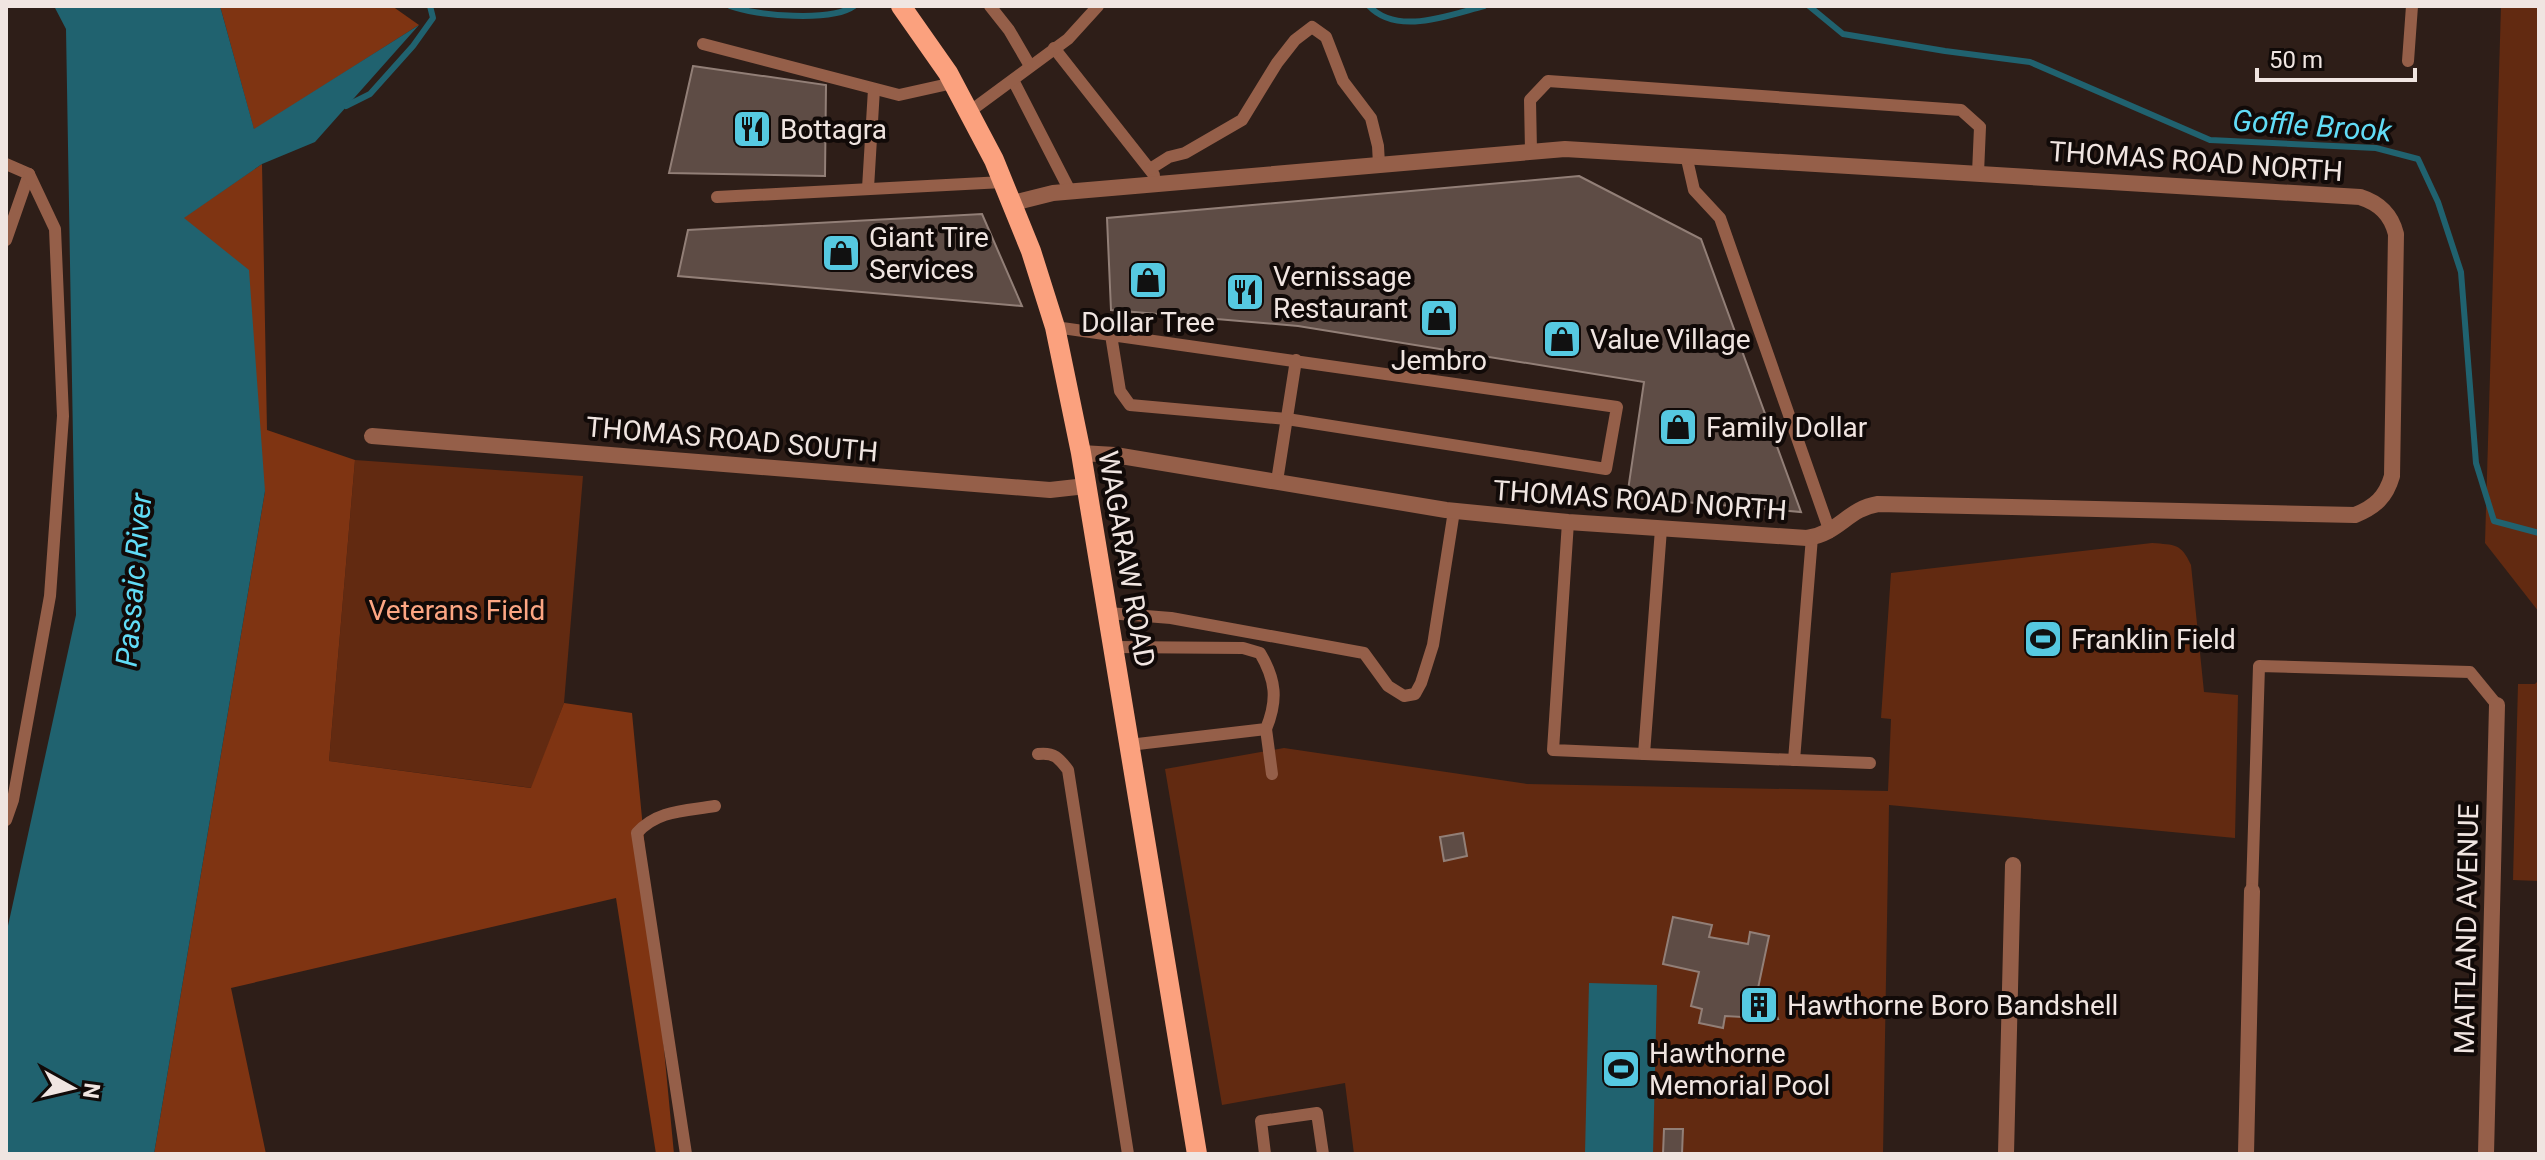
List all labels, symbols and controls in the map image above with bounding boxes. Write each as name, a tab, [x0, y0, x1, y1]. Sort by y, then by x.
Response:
scale bar	[2257, 32, 2415, 82]
text: 50 m	[2269, 46, 2323, 74]
water label: Goffle Brook	[2231, 102, 2394, 149]
restaurant icon: Bottagra	[731, 108, 773, 150]
place label: Bottagra	[780, 113, 887, 146]
street label: THOMAS ROAD NORTH	[2048, 135, 2344, 188]
place label: Giant Tire Services	[869, 221, 989, 286]
shop icon: Giant Tire Services	[820, 232, 862, 274]
shop icon: Dollar Tree	[1127, 259, 1169, 301]
place label: Vernissage Restaurant	[1273, 260, 1412, 325]
restaurant icon: Vernissage Restaurant	[1224, 271, 1266, 313]
shop icon: Jembro	[1418, 297, 1460, 339]
place label: Dollar Tree	[1081, 306, 1215, 339]
shop icon: Value Village	[1541, 318, 1583, 360]
place label: Value Village	[1590, 323, 1751, 356]
place label: Jembro	[1391, 344, 1487, 377]
shop icon: Family Dollar	[1657, 406, 1699, 448]
street label: THOMAS ROAD SOUTH	[585, 410, 879, 469]
place label: Family Dollar	[1706, 411, 1868, 444]
street label: WAGARAW ROAD	[1091, 448, 1162, 670]
street label: THOMAS ROAD NORTH	[1492, 474, 1788, 527]
water label: Passaic River	[108, 491, 159, 668]
park label: Veterans Field	[369, 594, 545, 627]
sports icon: Franklin Field	[2022, 618, 2064, 660]
place label: Franklin Field	[2071, 623, 2236, 656]
street label: MAITLAND AVENUE	[2448, 803, 2485, 1055]
building icon: Hawthorne Boro Bandshell	[1738, 984, 1780, 1026]
place label: Hawthorne Boro Bandshell	[1787, 989, 2118, 1022]
place label: Hawthorne Memorial Pool	[1649, 1037, 1830, 1102]
north arrow	[32, 1048, 112, 1128]
sports icon: Hawthorne Memorial Pool	[1600, 1048, 1642, 1090]
text: N	[78, 1081, 105, 1100]

